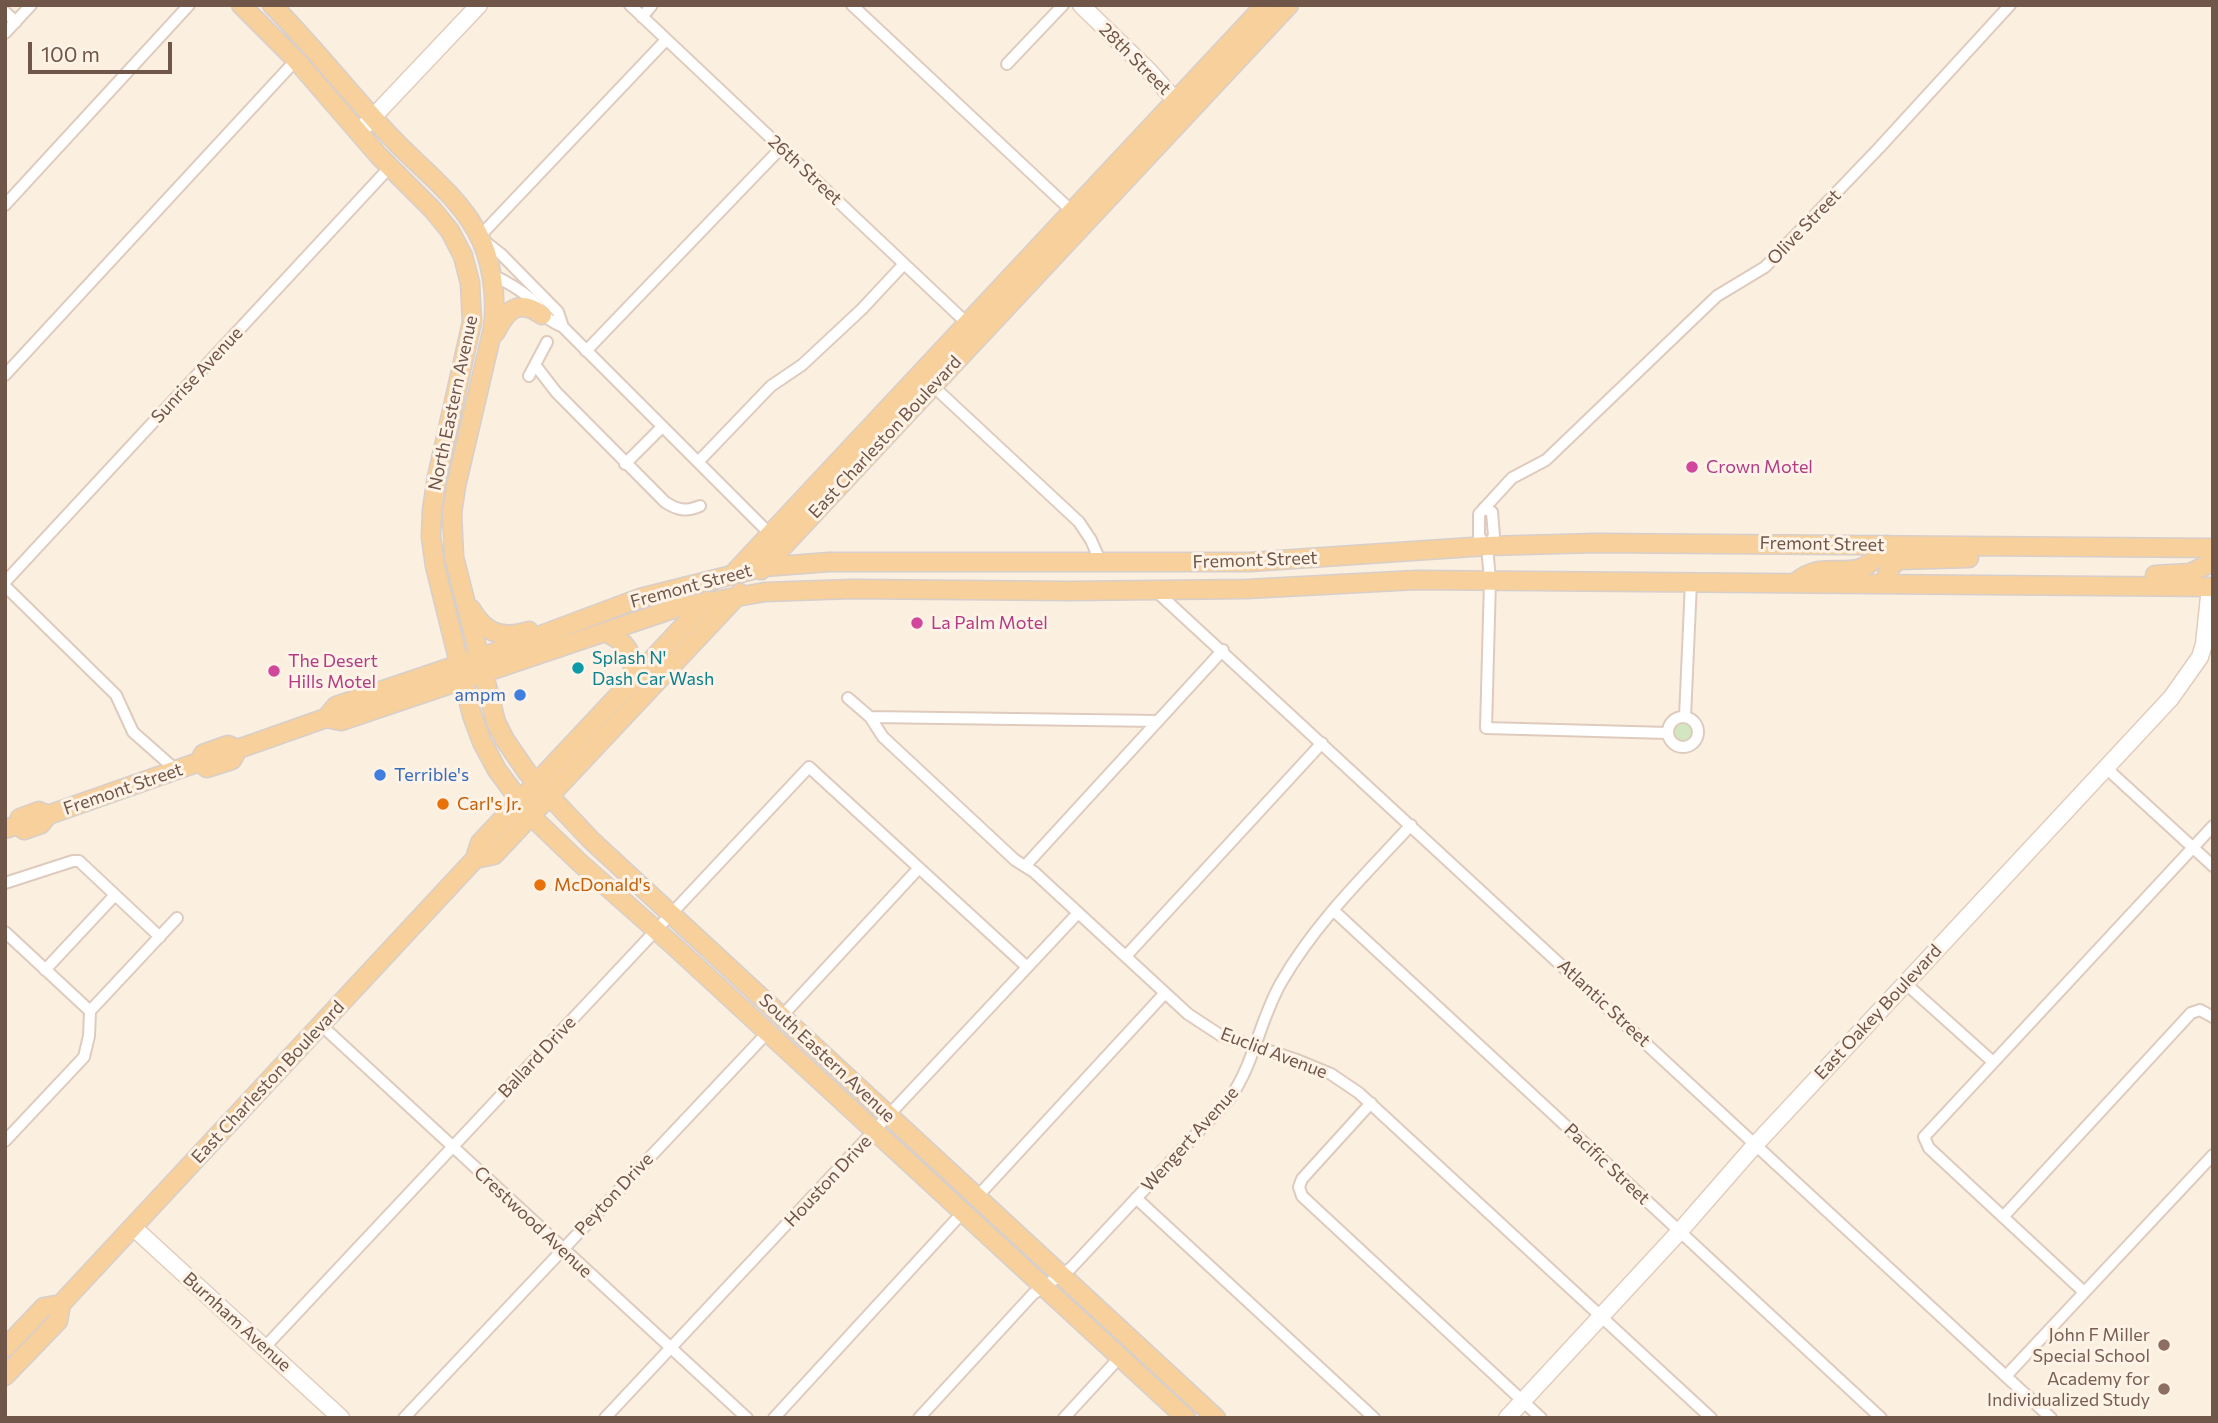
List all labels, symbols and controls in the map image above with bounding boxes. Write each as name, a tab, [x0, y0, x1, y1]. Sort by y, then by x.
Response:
street label: 28th Street	[1095, 19, 1175, 99]
scale bar	[32, 28, 175, 72]
text: 100 m	[41, 41, 100, 66]
street label: 26th Street	[764, 130, 846, 210]
street label: Olive Street	[1763, 185, 1845, 269]
street label: North Eastern Avenue	[424, 313, 482, 493]
street label: Sunrise Avenue	[147, 322, 247, 428]
street label: East Charleston Boulevard	[804, 351, 966, 523]
place label: Crown Motel	[1706, 456, 1813, 478]
marker: Crown Motel	[1684, 459, 1700, 475]
street label: Fremont Street	[1759, 532, 1885, 556]
street label: Fremont Street	[1192, 547, 1318, 573]
street label: Fremont Street	[628, 559, 754, 613]
place label: La Palm Motel	[931, 612, 1048, 634]
marker: La Palm Motel	[909, 615, 925, 631]
place label: Splash N' Dash Car Wash	[592, 647, 714, 690]
place label: The Desert Hills Motel	[288, 650, 378, 692]
marker: Splash N' Dash Car Wash	[570, 660, 586, 676]
marker: The Desert Hills Motel	[266, 663, 282, 679]
place label: ampm	[455, 684, 506, 706]
marker: ampm	[512, 687, 528, 703]
street label: Fremont Street	[60, 758, 186, 820]
place label: Terrible's	[394, 764, 469, 786]
marker: Terrible's	[372, 767, 388, 783]
place label: Carl's Jr.	[457, 793, 522, 815]
marker: Carl's Jr.	[435, 796, 451, 812]
place label: McDonald's	[554, 874, 651, 896]
marker: McDonald's	[532, 877, 548, 893]
street label: East Oakey Boulevard	[1810, 940, 1946, 1084]
street label: Atlantic Street	[1553, 955, 1655, 1051]
street label: South Eastern Avenue	[754, 989, 900, 1127]
street label: East Charleston Boulevard	[187, 996, 349, 1168]
street label: Ballard Drive	[494, 1012, 580, 1102]
street label: Euclid Avenue	[1218, 1023, 1330, 1083]
street label: Wengert Avenue	[1137, 1082, 1243, 1196]
street label: Pacific Street	[1560, 1119, 1654, 1209]
street label: Houston Drive	[780, 1131, 876, 1231]
street label: Peyton Drive	[570, 1148, 658, 1240]
street label: Crestwood Avenue	[469, 1162, 597, 1282]
street label: Burnham Avenue	[178, 1268, 296, 1376]
place label: John F Miller Special School	[2032, 1324, 2150, 1366]
marker: John F Miller Special School	[2156, 1337, 2172, 1353]
place label: Academy for Individualized Study	[1987, 1368, 2150, 1410]
marker: Academy for Individualized Study	[2156, 1381, 2172, 1397]

